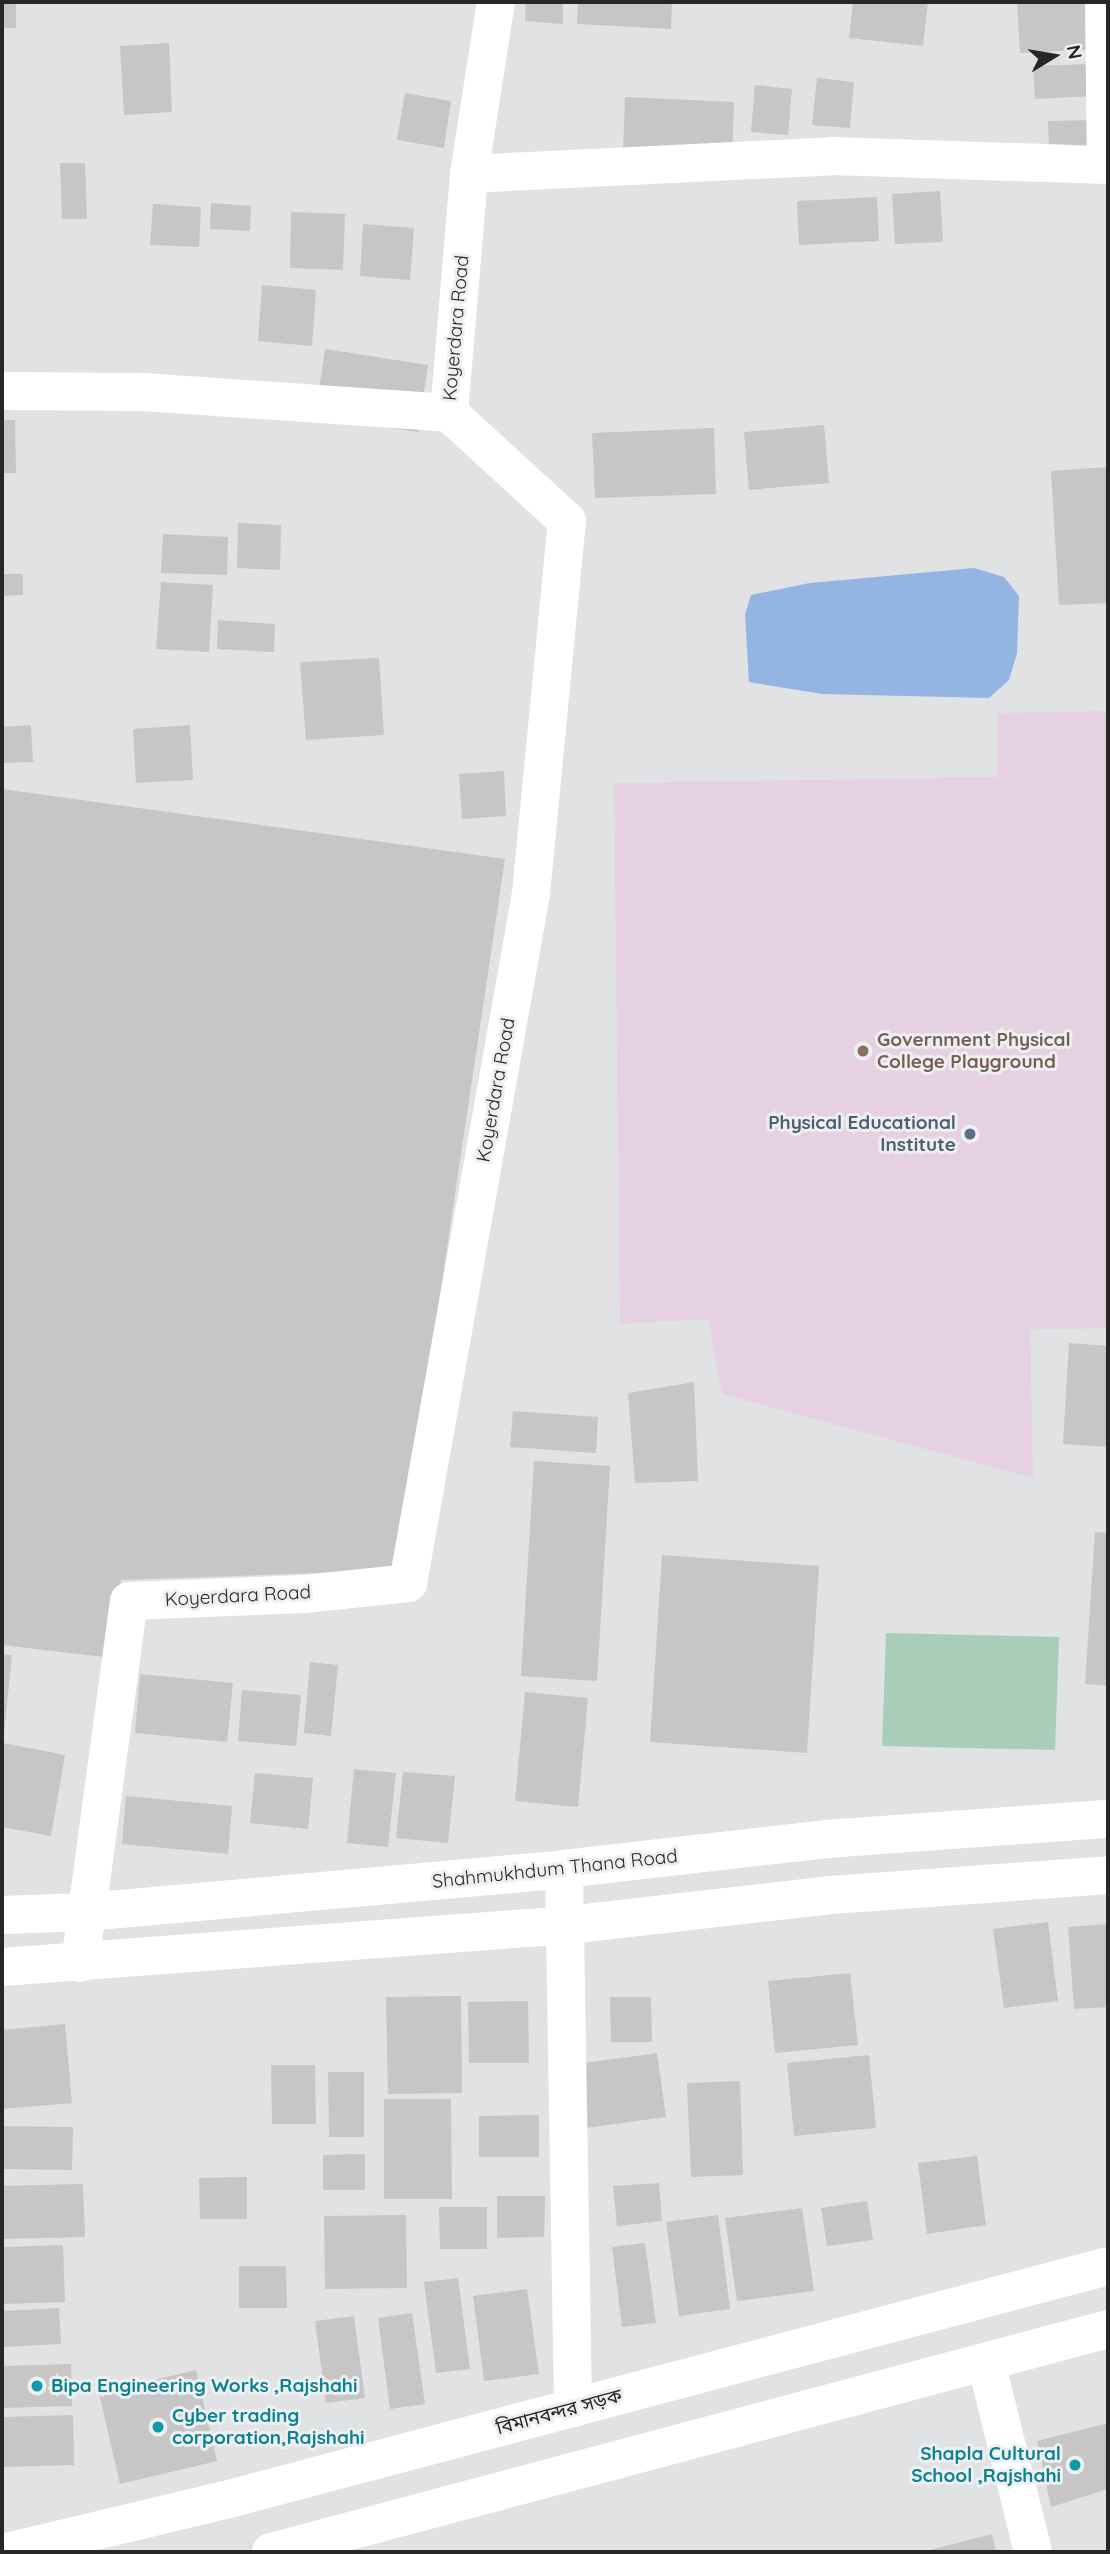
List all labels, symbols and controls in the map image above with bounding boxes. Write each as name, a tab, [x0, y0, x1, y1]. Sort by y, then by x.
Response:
north arrow	[1019, 21, 1089, 91]
text: N	[1062, 43, 1088, 61]
street label: Koyerdara Road	[438, 254, 474, 402]
street label: Koyerdara Road	[472, 1016, 520, 1164]
place label: Government Physical College Playground	[877, 1029, 1071, 1073]
marker: Government Physical College Playground	[855, 1043, 871, 1059]
place label: Physical Educational Institute	[768, 1112, 956, 1156]
marker: Physical Educational Institute	[962, 1126, 978, 1142]
street label: Koyerdara Road	[164, 1581, 312, 1611]
street label: Shahmukhdum Thana Road	[431, 1845, 679, 1893]
place label: Bipa Engineering Works ,Rajshahi	[51, 2375, 357, 2397]
marker: Bipa Engineering Works ,Rajshahi	[29, 2378, 45, 2394]
street label: বিমানবন্দর সড়ক	[494, 2384, 624, 2440]
place label: Cyber trading corporation,Rajshahi	[172, 2405, 365, 2449]
marker: Cyber trading corporation,Rajshahi	[150, 2419, 166, 2435]
place label: Shapla Cultural School ,Rajshahi	[911, 2443, 1061, 2487]
marker: Shapla Cultural School ,Rajshahi	[1067, 2457, 1083, 2473]

